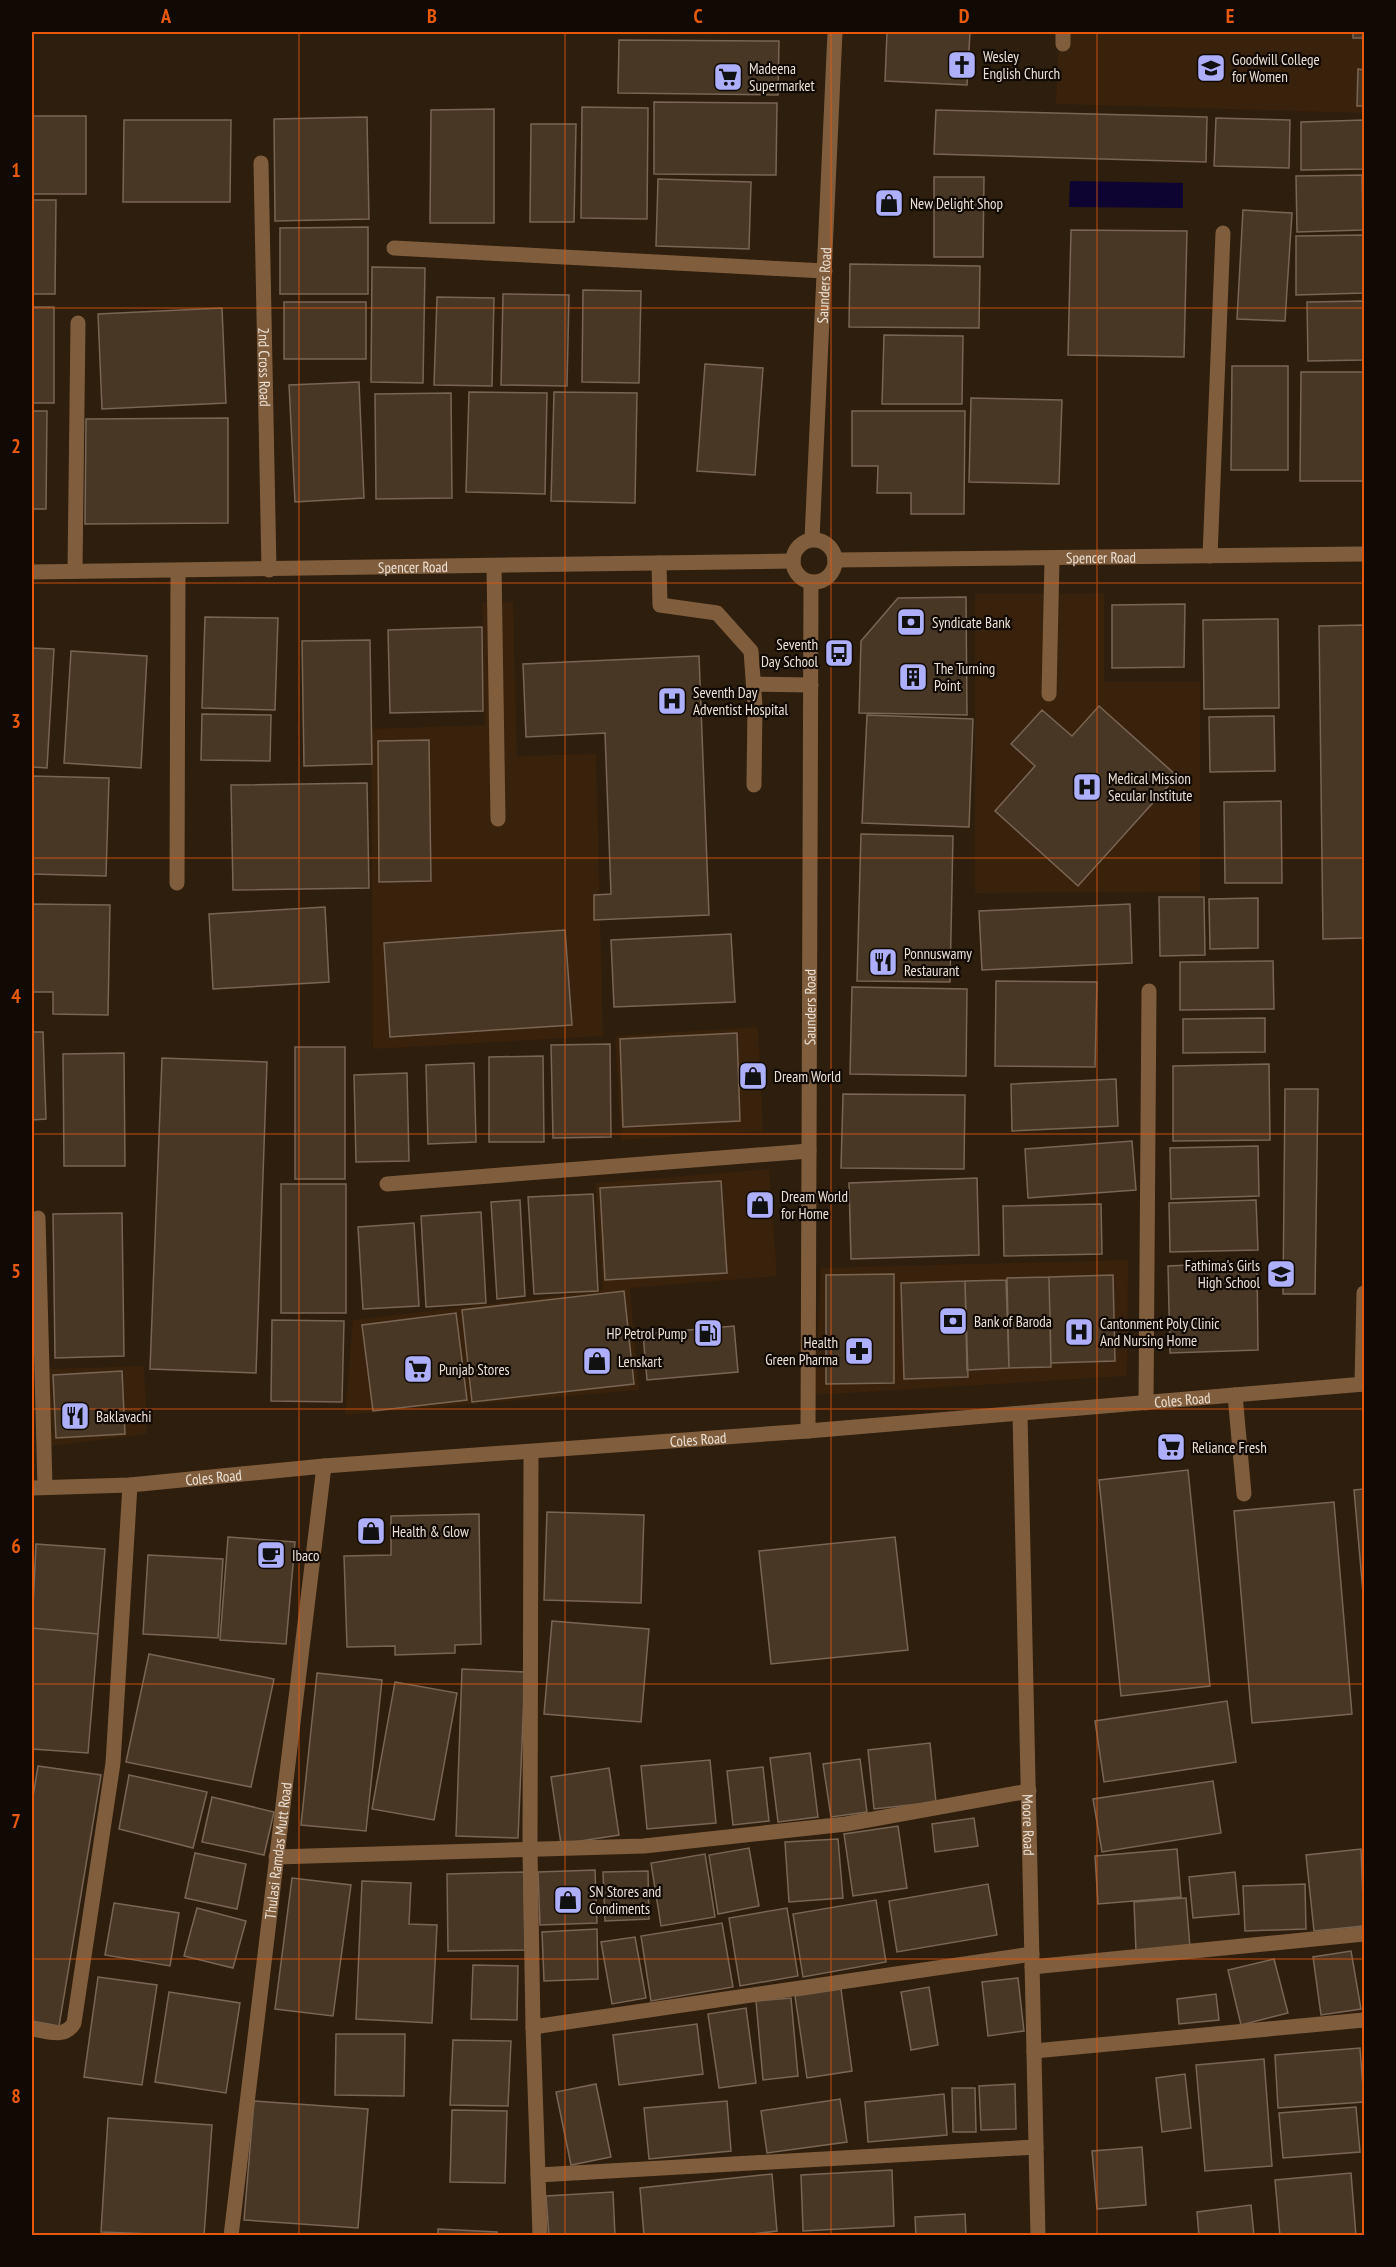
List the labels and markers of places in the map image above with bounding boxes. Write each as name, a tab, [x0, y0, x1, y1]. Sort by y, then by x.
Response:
place label: Wesley English Church	[983, 47, 1060, 83]
church icon: Wesley English Church	[946, 49, 978, 81]
place label: Goodwill College for Women	[1232, 50, 1320, 86]
school or university icon: Goodwill College for Women	[1195, 52, 1227, 84]
place label: Madeena Supermarket	[749, 59, 815, 95]
supermarket icon: Madeena Supermarket	[712, 61, 744, 93]
shop icon: New Delight Shop	[873, 187, 905, 219]
place label: New Delight Shop	[910, 194, 1003, 213]
bank icon: Syndicate Bank	[895, 606, 927, 638]
place label: Syndicate Bank	[932, 613, 1011, 632]
place label: Seventh Day School	[761, 635, 819, 671]
bus stop icon: Seventh Day School	[823, 637, 855, 669]
place label: The Turning Point	[934, 659, 995, 695]
building icon: The Turning Point	[897, 661, 929, 693]
place label: Seventh Day Adventist Hospital	[693, 683, 788, 719]
hospital icon: Seventh Day Adventist Hospital	[656, 685, 688, 717]
place label: Medical Mission Secular Institute	[1108, 769, 1193, 805]
hospital icon: Medical Mission Secular Institute	[1071, 771, 1103, 803]
place label: Ponnuswamy Restaurant	[904, 944, 972, 980]
restaurant icon: Ponnuswamy Restaurant	[867, 946, 899, 978]
shop icon: Dream World	[737, 1060, 769, 1092]
place label: Dream World	[774, 1067, 841, 1086]
place label: Dream World for Home	[781, 1187, 848, 1223]
shop icon: Dream World for Home	[744, 1189, 776, 1221]
place label: Fathima's Girls High School	[1185, 1256, 1261, 1292]
school or university icon: Fathima's Girls High School	[1265, 1258, 1297, 1290]
bank icon: Bank of Baroda	[937, 1305, 969, 1337]
place label: Bank of Baroda	[974, 1312, 1052, 1331]
place label: Cantonment Poly Clinic And Nursing Home	[1100, 1314, 1220, 1350]
hospital icon: Cantonment Poly Clinic And Nursing Home	[1063, 1316, 1095, 1348]
fuel station icon: HP Petrol Pump	[692, 1317, 724, 1349]
place label: HP Petrol Pump	[606, 1324, 687, 1343]
place label: Health Green Pharma	[765, 1333, 838, 1369]
pharmacy icon: Health Green Pharma	[843, 1335, 875, 1367]
shop icon: Lenskart	[581, 1345, 613, 1377]
place label: Lenskart	[618, 1352, 662, 1371]
supermarket icon: Punjab Stores	[402, 1353, 434, 1385]
place label: Punjab Stores	[439, 1360, 510, 1379]
restaurant icon: Baklavachi	[59, 1400, 91, 1432]
place label: Baklavachi	[96, 1407, 151, 1426]
supermarket icon: Reliance Fresh	[1155, 1431, 1187, 1463]
place label: Reliance Fresh	[1192, 1438, 1267, 1457]
shop icon: Health & Glow	[355, 1515, 387, 1547]
place label: Health & Glow	[392, 1522, 469, 1541]
cafe icon: Ibaco	[255, 1539, 287, 1571]
place label: Ibaco	[292, 1546, 320, 1565]
place label: SN Stores and Condiments	[589, 1882, 661, 1918]
shop icon: SN Stores and Condiments	[552, 1884, 584, 1916]

